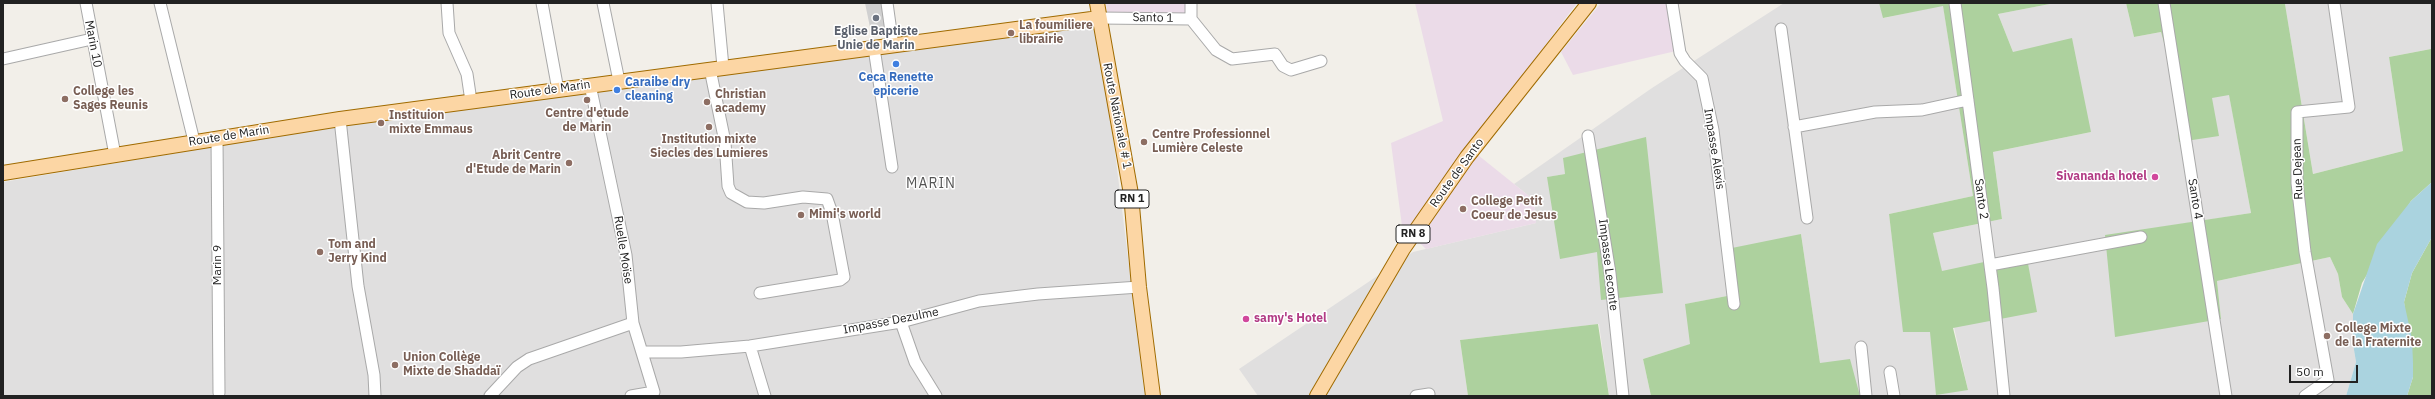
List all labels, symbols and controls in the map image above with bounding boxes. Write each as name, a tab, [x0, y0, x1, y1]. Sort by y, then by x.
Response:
street label: Santo 1	[1132, 10, 1174, 26]
marker: Eglise Baptiste Unie de Marin	[871, 13, 881, 23]
street label: Marin 10	[81, 19, 105, 69]
place label: La foumiliere librairie	[1019, 19, 1093, 47]
place label: Eglise Baptiste Unie de Marin	[834, 25, 918, 53]
marker: La foumiliere librairie	[1006, 28, 1016, 38]
marker: Ceca Renette epicerie	[891, 59, 901, 69]
street label: Route Nationale # 1	[1100, 62, 1134, 170]
place label: Ceca Renette epicerie	[859, 71, 933, 99]
place label: Caraibe dry cleaning	[625, 76, 690, 104]
street label: Route de Marin	[509, 77, 591, 103]
place label: College les Sages Reunis	[73, 85, 148, 113]
marker: Caraibe dry cleaning	[612, 85, 622, 95]
place label: Christian academy	[715, 88, 766, 116]
marker: College les Sages Reunis	[60, 94, 70, 104]
marker: Centre d'etude de Marin	[582, 95, 592, 105]
marker: Christian academy	[702, 97, 712, 107]
place label: Centre d'etude de Marin	[545, 107, 629, 135]
street label: Impasse Alexis	[1700, 107, 1728, 191]
place label: Instituion mixte Emmaus	[389, 109, 473, 137]
marker: Instituion mixte Emmaus	[376, 118, 386, 128]
marker: Institution mixte Siecles des Lumieres	[704, 122, 714, 132]
street label: Route de Marin	[188, 123, 270, 149]
place label: Centre Professionnel Lumière Celeste	[1152, 128, 1270, 156]
place label: Institution mixte Siecles des Lumieres	[650, 133, 768, 161]
street label: Route de Santo	[1427, 136, 1487, 210]
marker: Centre Professionnel Lumière Celeste	[1139, 137, 1149, 147]
street label: Rue Dejean	[2290, 138, 2306, 200]
place label: Abrit Centre d'Etude de Marin	[466, 149, 561, 177]
marker: Abrit Centre d'Etude de Marin	[564, 158, 574, 168]
place label: Sivananda hotel	[2056, 170, 2147, 184]
marker: Sivananda hotel	[2150, 172, 2160, 182]
district label: MARIN	[906, 176, 956, 192]
street label: Santo 2	[1971, 178, 1991, 220]
street label: Santo 4	[2185, 178, 2205, 220]
road number: RN 1	[1115, 190, 1149, 208]
place label: College Petit Coeur de Jesus	[1471, 195, 1557, 223]
marker: College Petit Coeur de Jesus	[1458, 204, 1468, 214]
place label: Mimi's world	[809, 208, 881, 222]
marker: Mimi's world	[796, 210, 806, 220]
street label: Ruelle Moïse	[611, 215, 635, 285]
street label: Impasse Leconte	[1595, 218, 1621, 312]
road number: RN 8	[1396, 225, 1430, 243]
place label: Tom and Jerry Kind	[328, 238, 387, 266]
street label: Marin 9	[211, 245, 225, 285]
marker: Tom and Jerry Kind	[315, 247, 325, 257]
street label: Impasse Dezulme	[842, 305, 940, 337]
place label: samy's Hotel	[1254, 312, 1327, 326]
marker: samy's Hotel	[1241, 314, 1251, 324]
place label: College Mixte de la Fraternite	[2335, 322, 2421, 350]
marker: College Mixte de la Fraternite	[2322, 331, 2332, 341]
place label: Union Collège Mixte de Shaddaï	[403, 351, 500, 379]
scale bar	[2291, 357, 2360, 383]
marker: Union Collège Mixte de Shaddaï	[390, 360, 400, 370]
text: 50 m	[2296, 364, 2324, 379]

